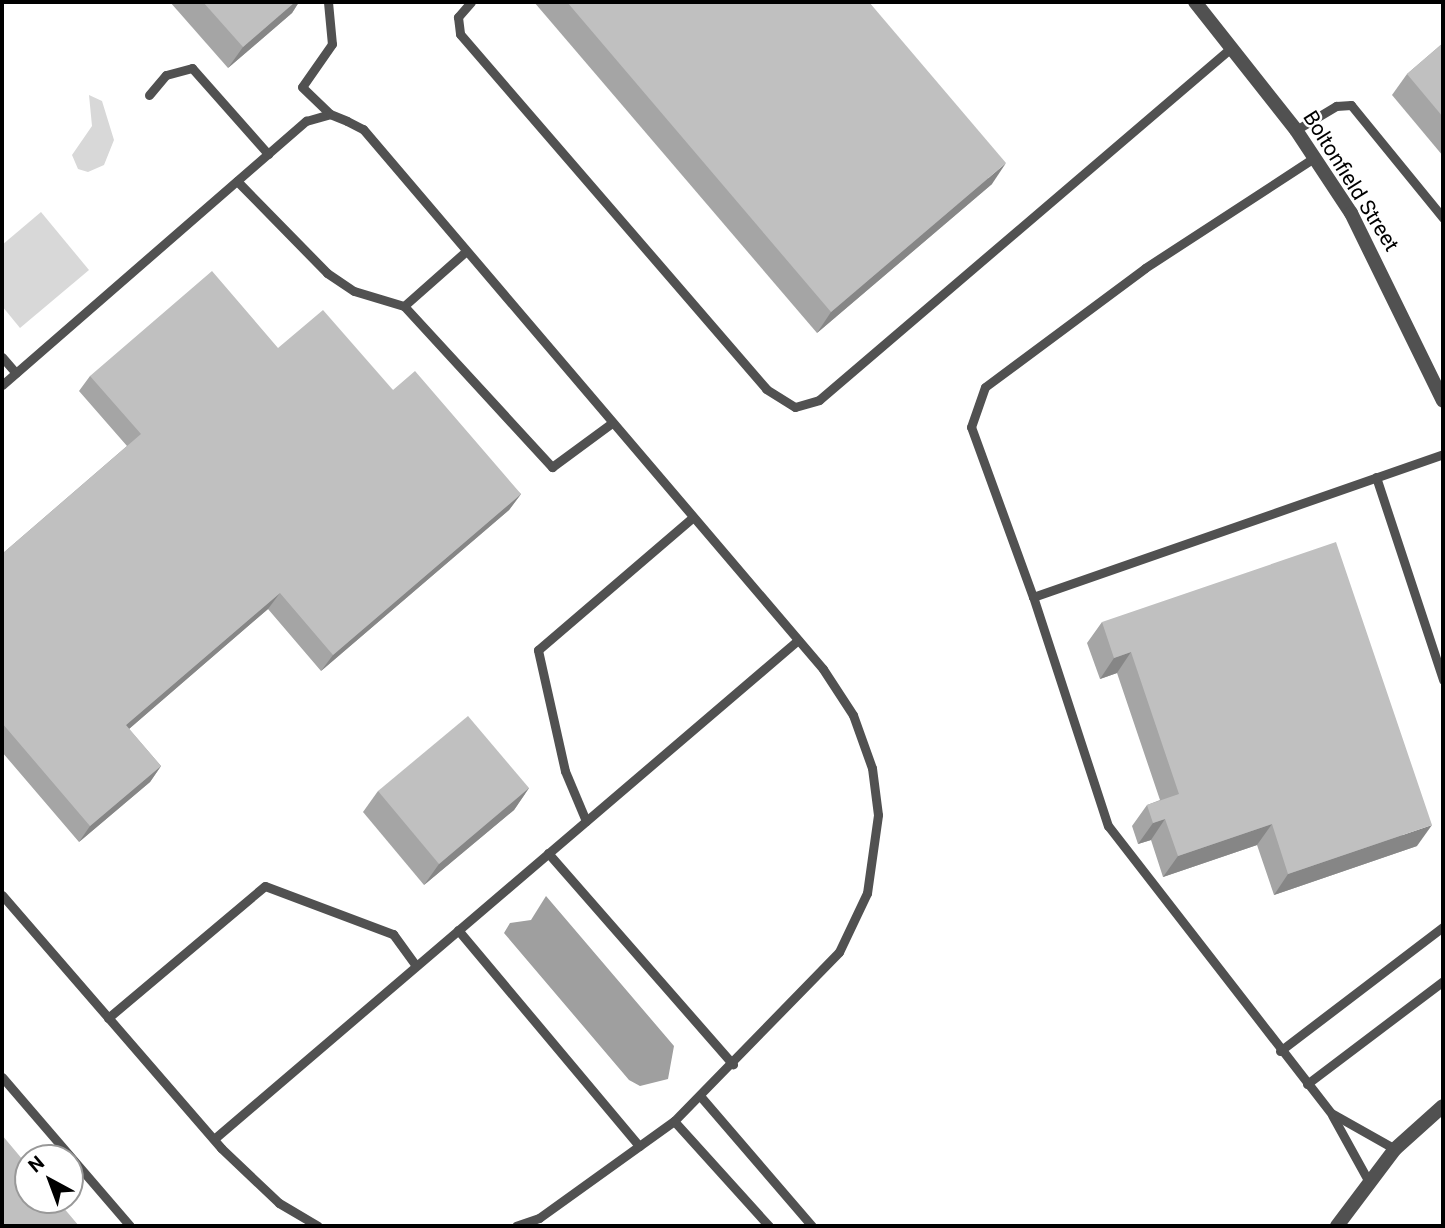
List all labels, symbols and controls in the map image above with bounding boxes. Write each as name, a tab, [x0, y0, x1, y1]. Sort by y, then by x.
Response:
street label: Boltonfield Street	[1298, 106, 1404, 256]
north arrow	[14, 1144, 84, 1214]
text: N	[24, 1151, 49, 1177]

